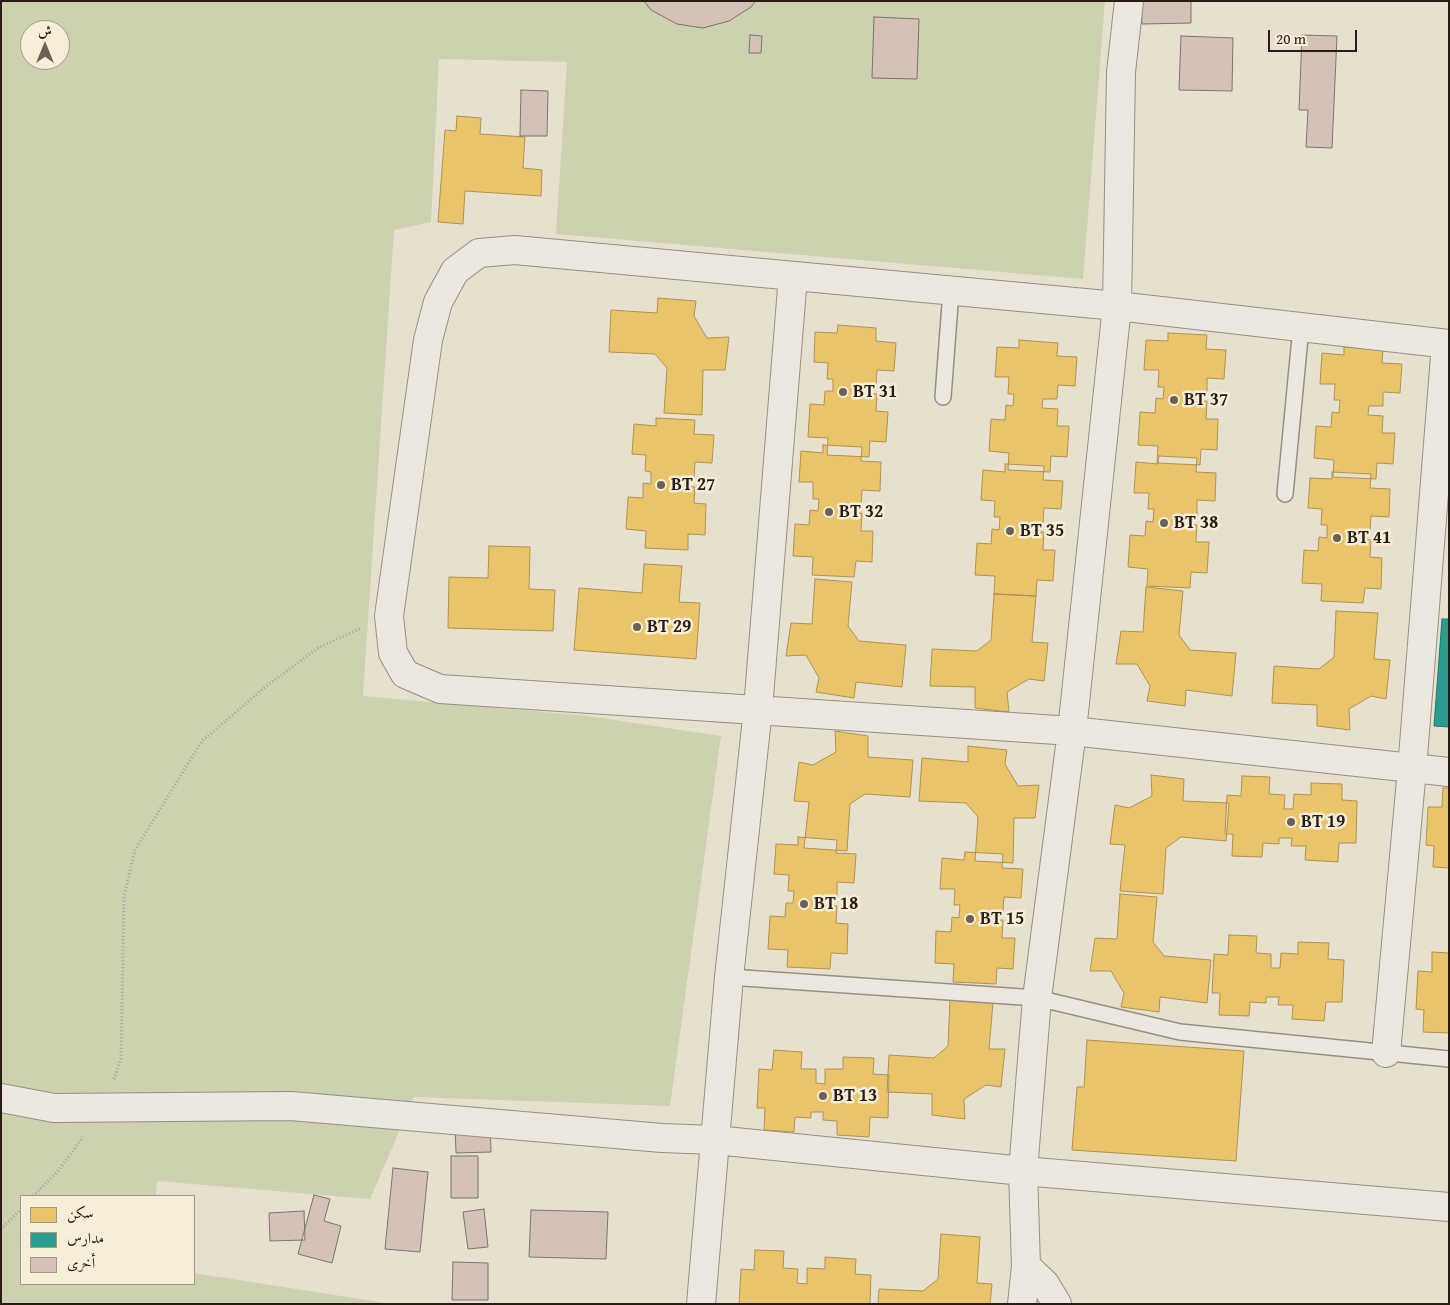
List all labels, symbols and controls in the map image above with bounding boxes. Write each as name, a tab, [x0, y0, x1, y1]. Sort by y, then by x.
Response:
north arrow	[20, 20, 70, 70]
scale bar	[1270, 20, 1359, 52]
text: ش	[38, 21, 52, 41]
text: 20 m	[1276, 28, 1306, 49]
place label: BT 31	[853, 381, 897, 403]
marker: BT 31	[837, 386, 849, 398]
place label: BT 37	[1184, 389, 1228, 411]
marker: BT 37	[1168, 394, 1180, 406]
place label: BT 27	[671, 474, 715, 496]
marker: BT 27	[655, 479, 667, 491]
place label: BT 32	[839, 501, 883, 523]
marker: BT 32	[823, 506, 835, 518]
place label: BT 38	[1174, 512, 1218, 534]
marker: BT 38	[1158, 517, 1170, 529]
place label: BT 35	[1020, 520, 1064, 542]
marker: BT 35	[1004, 525, 1016, 537]
place label: BT 41	[1347, 527, 1391, 549]
marker: BT 41	[1331, 532, 1343, 544]
place label: BT 29	[647, 616, 691, 638]
marker: BT 29	[631, 621, 643, 633]
place label: BT 19	[1301, 811, 1345, 833]
marker: BT 19	[1285, 816, 1297, 828]
place label: BT 18	[814, 893, 858, 915]
marker: BT 18	[798, 898, 810, 910]
place label: BT 15	[980, 908, 1024, 930]
marker: BT 15	[964, 913, 976, 925]
place label: BT 13	[833, 1085, 877, 1107]
marker: BT 13	[817, 1090, 829, 1102]
legend	[20, 1195, 195, 1285]
text: سكن	[67, 1202, 94, 1223]
text: مدارس	[67, 1227, 104, 1248]
text: أخرى	[67, 1252, 95, 1273]

